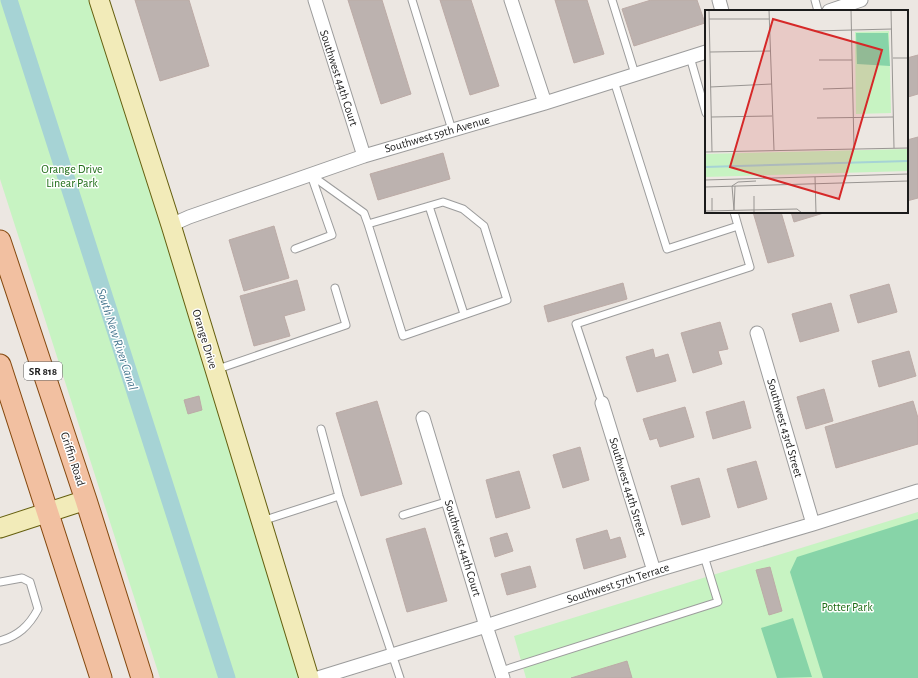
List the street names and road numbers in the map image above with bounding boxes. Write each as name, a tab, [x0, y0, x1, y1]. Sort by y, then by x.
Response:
street label: Southwest 44th Court	[318, 29, 360, 128]
street label: Southwest 59th Avenue	[383, 113, 491, 155]
street label: Orange Drive	[190, 308, 220, 370]
road number: SR 818	[24, 362, 62, 380]
street label: Southwest 43rd Street	[765, 377, 805, 479]
street label: Griffin Road	[59, 430, 87, 488]
street label: Southwest 44th Street	[607, 436, 649, 538]
street label: Southwest 44th Court	[443, 498, 483, 598]
street label: Southwest 57th Terrace	[565, 561, 671, 605]

